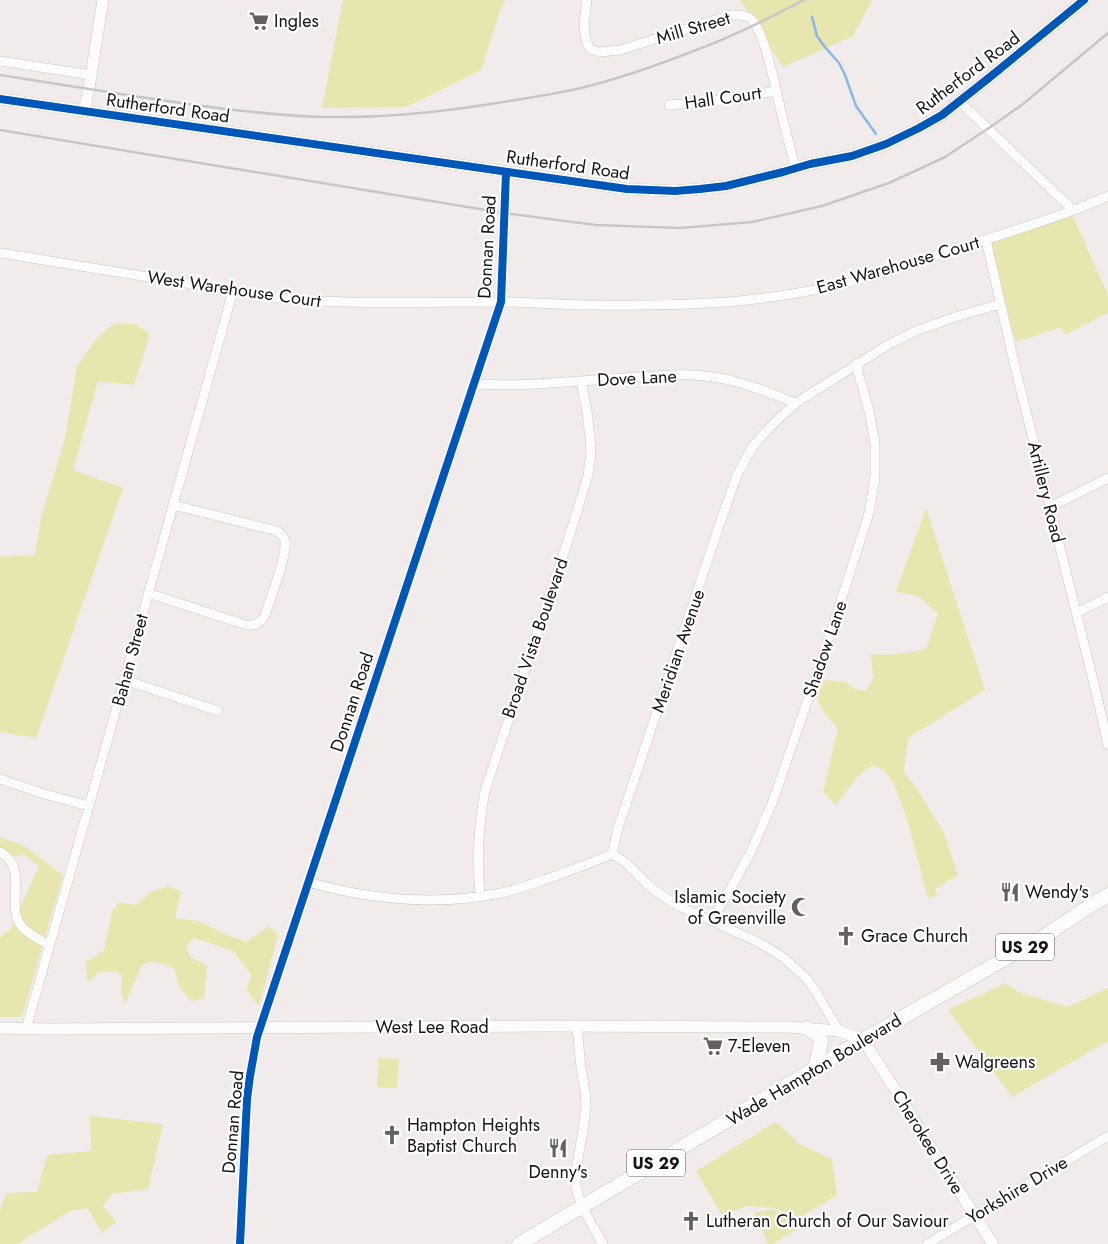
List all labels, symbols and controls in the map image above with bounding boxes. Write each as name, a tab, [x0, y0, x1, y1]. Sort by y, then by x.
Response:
street label: Mill Street	[653, 5, 734, 51]
place label: Ingles	[274, 8, 319, 34]
supermarket icon: Ingles	[248, 10, 270, 32]
street label: Rutherford Road	[911, 25, 1025, 121]
street label: Hall Court	[683, 80, 764, 116]
street label: Rutherford Road	[105, 86, 231, 130]
street label: Rutherford Road	[505, 143, 631, 187]
street label: Donnan Road	[471, 195, 503, 299]
street label: East Warehouse Court	[814, 229, 983, 301]
street label: West Warehouse Court	[145, 264, 323, 314]
street label: Dove Lane	[597, 363, 677, 393]
street label: Artillery Road	[1021, 439, 1071, 545]
street label: Broad Vista Boulevard	[495, 554, 575, 722]
street label: Meridian Avenue	[645, 586, 711, 716]
street label: Shadow Lane	[796, 597, 854, 701]
street label: Bahan Street	[105, 610, 155, 709]
street label: Donnan Road	[324, 649, 380, 755]
place label: Wendy's	[1025, 879, 1089, 905]
restaurant icon: Wendy's	[999, 881, 1021, 903]
place label: Islamic Society of Greenville	[674, 884, 786, 931]
mosque icon: Islamic Society of Greenville	[790, 896, 812, 918]
place label: Grace Church	[861, 923, 968, 949]
church icon: Grace Church	[835, 925, 857, 947]
road number: US 29	[996, 934, 1054, 960]
street label: Wade Hampton Boulevard	[722, 1007, 906, 1133]
street label: West Lee Road	[375, 1014, 489, 1040]
place label: 7-Eleven	[728, 1033, 791, 1059]
supermarket icon: 7-Eleven	[702, 1035, 724, 1057]
place label: Walgreens	[955, 1049, 1035, 1075]
pharmacy icon: Walgreens	[929, 1051, 951, 1073]
street label: Donnan Road	[216, 1069, 250, 1175]
street label: Cherokee Drive	[886, 1085, 970, 1199]
place label: Hampton Heights Baptist Church	[407, 1112, 540, 1159]
church icon: Hampton Heights Baptist Church	[381, 1124, 403, 1146]
restaurant icon: Denny's	[547, 1137, 569, 1159]
street label: Yorkshire Drive	[961, 1149, 1073, 1231]
road number: US 29	[627, 1150, 685, 1176]
place label: Denny's	[529, 1159, 587, 1185]
place label: Lutheran Church of Our Saviour	[706, 1208, 949, 1234]
church icon: Lutheran Church of Our Saviour	[680, 1210, 702, 1232]

